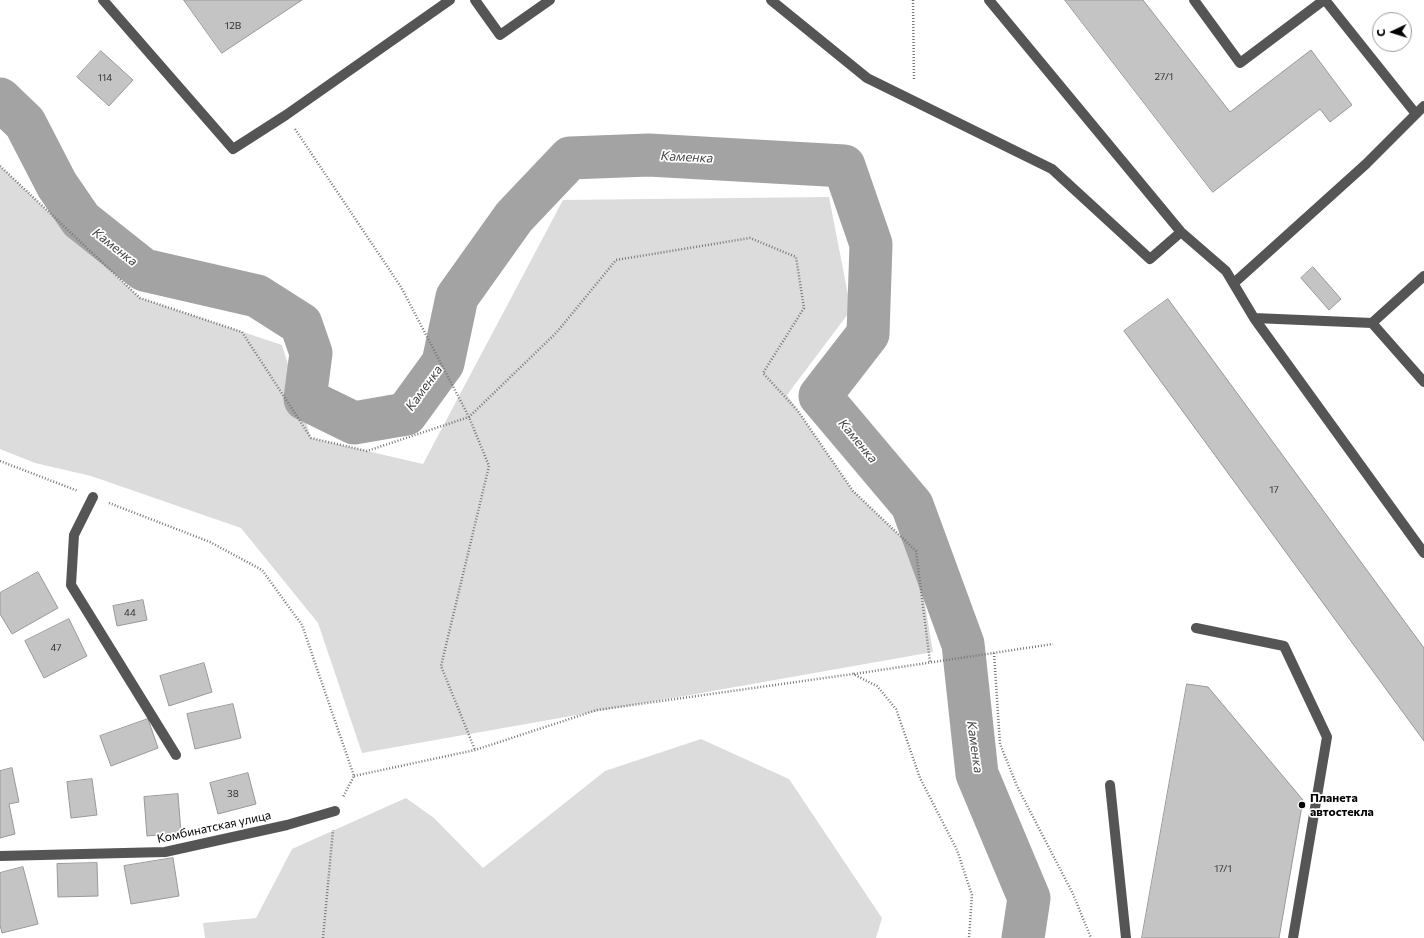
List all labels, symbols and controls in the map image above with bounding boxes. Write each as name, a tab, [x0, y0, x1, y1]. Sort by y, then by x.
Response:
north arrow	[1372, 12, 1412, 52]
house number: 12В	[225, 20, 241, 32]
text: С	[1374, 29, 1387, 37]
house number: 27/1	[1155, 71, 1173, 83]
house number: 114	[98, 72, 112, 84]
water label: Каменка	[660, 148, 714, 166]
water label: Каменка	[89, 225, 141, 269]
water label: Каменка	[402, 362, 446, 414]
water label: Каменка	[835, 416, 881, 466]
house number: 17	[1269, 484, 1279, 496]
house number: 44	[124, 607, 136, 619]
house number: 47	[50, 642, 62, 654]
water label: Каменка	[964, 720, 986, 774]
house number: 38	[227, 788, 239, 800]
place label: Планета автостекла	[1310, 791, 1374, 819]
marker: Планета автостекла	[1297, 800, 1307, 810]
street label: Комбинатская улица	[156, 808, 272, 846]
house number: 17/1	[1214, 863, 1232, 875]

